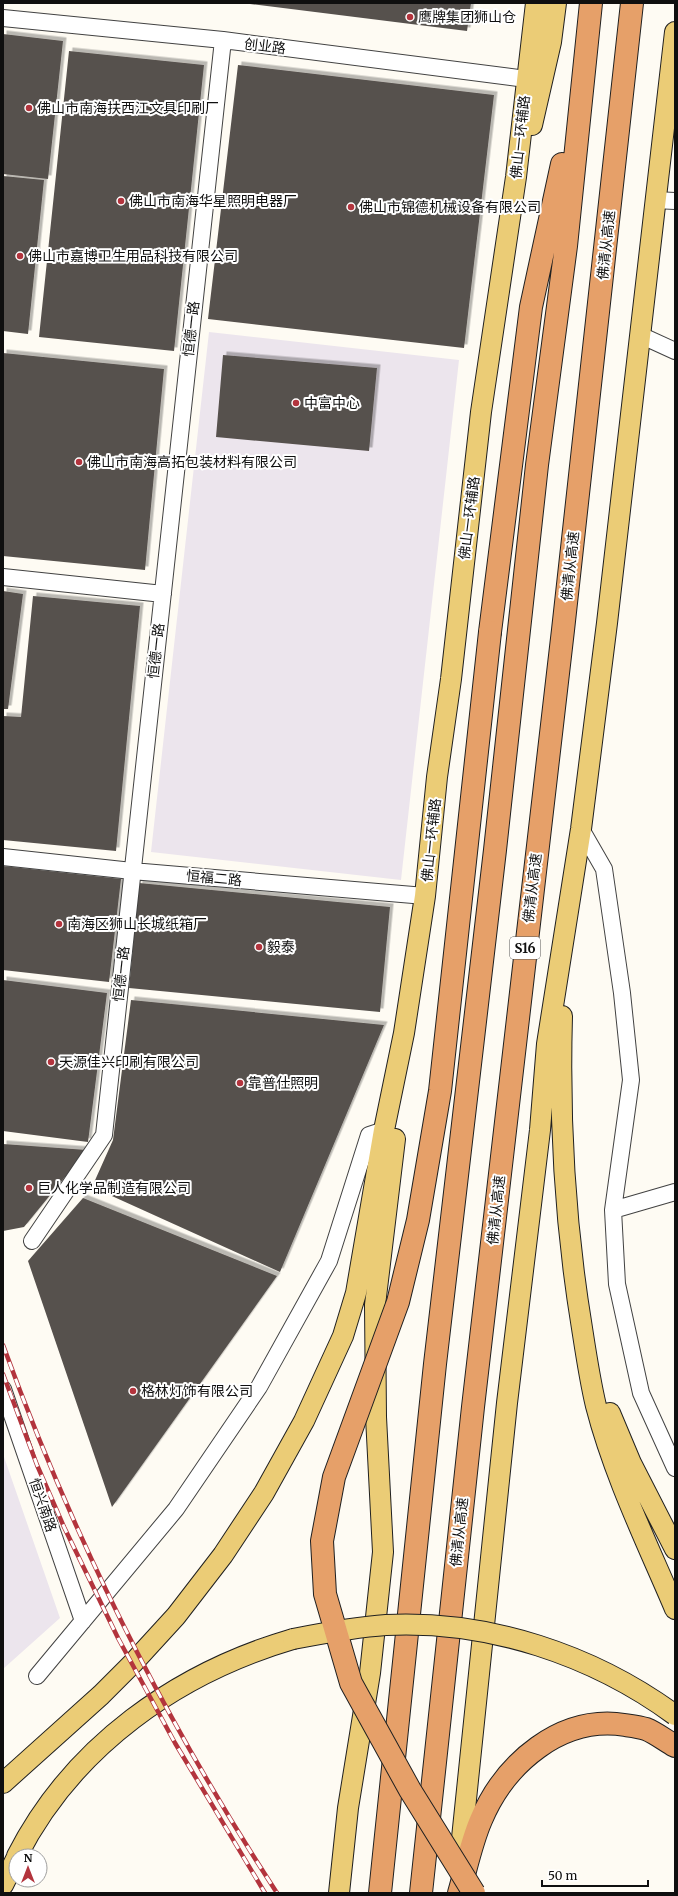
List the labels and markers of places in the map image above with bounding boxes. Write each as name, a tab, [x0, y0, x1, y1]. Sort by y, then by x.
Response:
place label: 鹰牌集团狮山仓	[418, 8, 516, 26]
marker: 鹰牌集团狮山仓	[405, 12, 415, 22]
place label: 佛山市南海扶西江文具印刷厂	[37, 99, 219, 117]
marker: 佛山市南海扶西江文具印刷厂	[24, 103, 34, 113]
place label: 佛山市南海华星照明电器厂	[129, 192, 297, 210]
marker: 佛山市南海华星照明电器厂	[116, 196, 126, 206]
place label: 佛山市锦德机械设备有限公司	[359, 198, 541, 216]
marker: 佛山市锦德机械设备有限公司	[346, 202, 356, 212]
place label: 佛山市嘉博卫生用品科技有限公司	[28, 247, 238, 265]
marker: 佛山市嘉博卫生用品科技有限公司	[15, 251, 25, 261]
place label: 中富中心	[304, 394, 360, 412]
marker: 中富中心	[291, 398, 301, 408]
place label: 佛山市南海高拓包装材料有限公司	[87, 453, 297, 471]
marker: 佛山市南海高拓包装材料有限公司	[74, 457, 84, 467]
place label: 南海区狮山长城纸箱厂	[67, 915, 207, 933]
marker: 南海区狮山长城纸箱厂	[54, 919, 64, 929]
place label: 毅泰	[267, 938, 295, 956]
marker: 毅泰	[254, 942, 264, 952]
place label: 天源佳兴印刷有限公司	[59, 1053, 199, 1071]
marker: 天源佳兴印刷有限公司	[46, 1057, 56, 1067]
place label: 靠普仕照明	[248, 1074, 318, 1092]
marker: 靠普仕照明	[235, 1078, 245, 1088]
place label: 巨人化学品制造有限公司	[37, 1179, 191, 1197]
marker: 巨人化学品制造有限公司	[24, 1183, 34, 1193]
place label: 格林灯饰有限公司	[141, 1382, 253, 1400]
marker: 格林灯饰有限公司	[128, 1386, 138, 1396]

